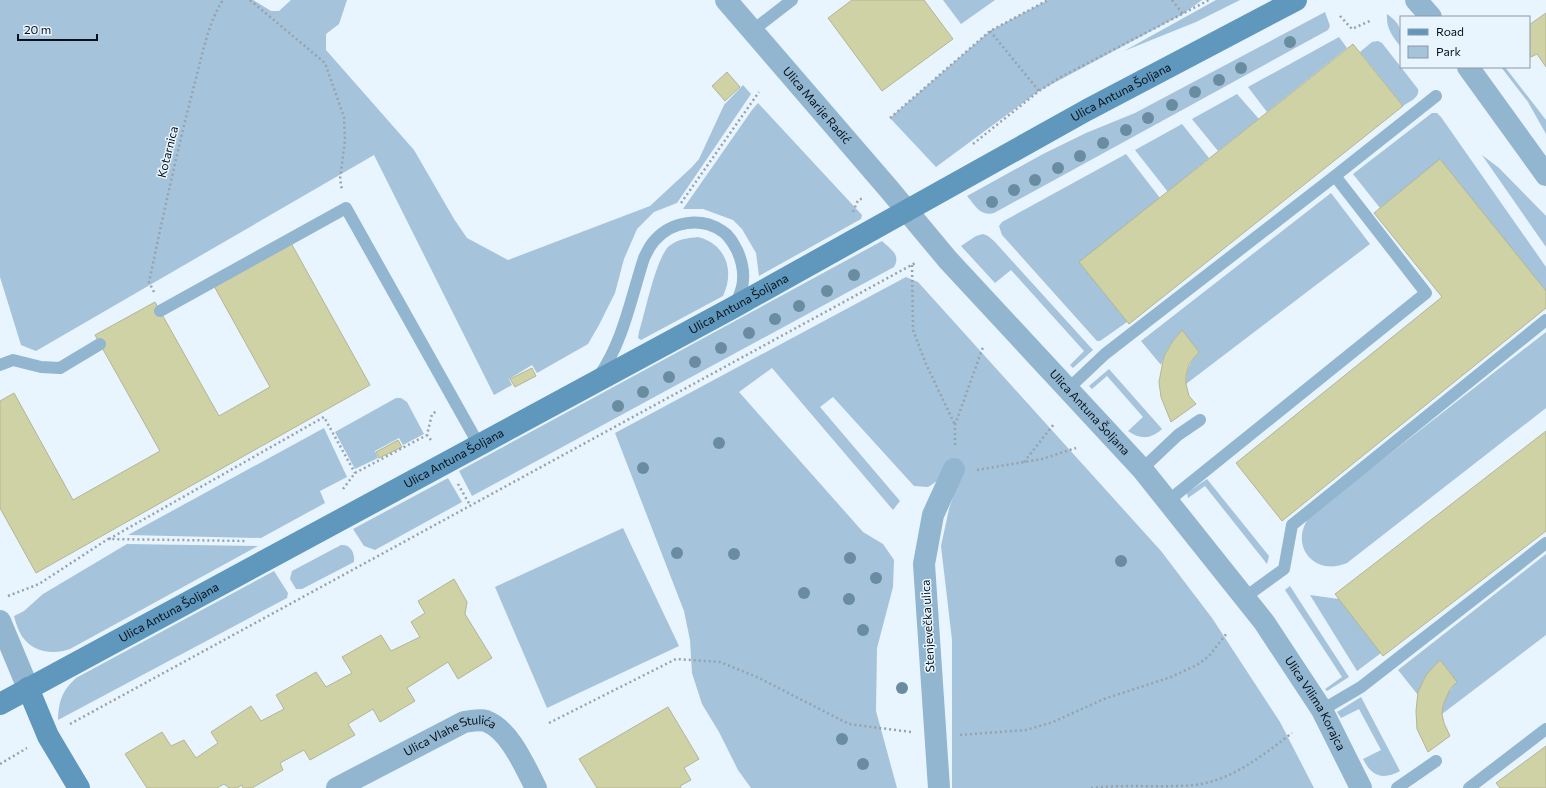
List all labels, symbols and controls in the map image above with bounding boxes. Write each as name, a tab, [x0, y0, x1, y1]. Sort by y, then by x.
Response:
scale bar	[18, 16, 97, 42]
legend	[1400, 16, 1530, 68]
text: 20 m	[24, 22, 51, 36]
text: Road	[1436, 24, 1464, 38]
text: Park	[1436, 44, 1462, 58]
street label: Ulica Antuna Šoljana	[1068, 59, 1173, 124]
street label: Ulica Marije Radić	[781, 63, 854, 146]
street label: Kotarnica	[154, 124, 180, 179]
street label: Ulica Antuna Šoljana	[686, 270, 790, 336]
street label: Ulica Antuna Šoljana	[1047, 366, 1133, 457]
street label: Ulica Antuna Šoljana	[401, 425, 506, 490]
street label: Ulica Antuna Šoljana	[116, 579, 221, 644]
street label: Stenjevečka ulica	[918, 579, 936, 673]
street label: Ulica Vilima Korajca	[1282, 653, 1349, 752]
street label: Ulica Vlahe Stulića	[401, 712, 499, 758]

